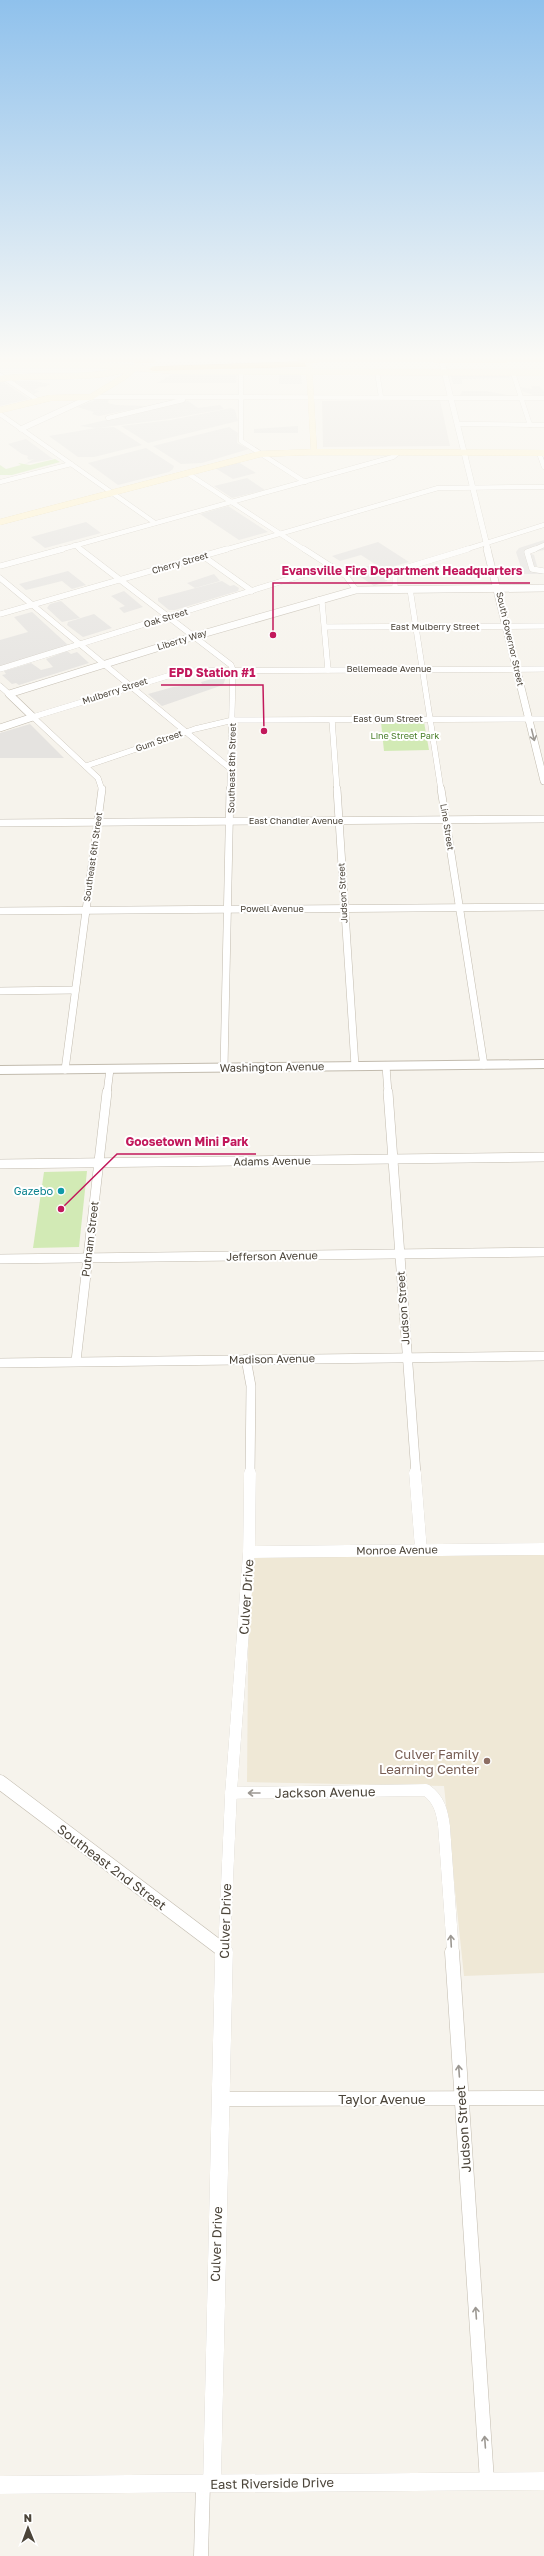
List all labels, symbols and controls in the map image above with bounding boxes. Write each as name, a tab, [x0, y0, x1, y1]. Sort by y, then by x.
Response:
street label: Cherry Street	[150, 549, 210, 576]
callout: Evansville Fire Department Headquarters	[273, 559, 530, 583]
text: Evansville Fire Department Headquarters	[281, 563, 523, 578]
street label: South Governor Street	[494, 591, 527, 688]
street label: Oak Street	[142, 605, 190, 629]
street label: East Mulberry Street	[390, 621, 480, 632]
street label: Liberty Way	[156, 627, 208, 652]
callout: EPD Station #1	[161, 661, 263, 685]
street label: Bellemeade Avenue	[346, 663, 432, 674]
text: EPD Station #1	[169, 665, 255, 680]
street label: Mulberry Street	[81, 675, 149, 706]
street label: East Gum Street	[353, 713, 423, 724]
street label: Southeast 8th Street	[225, 722, 238, 813]
street label: Gum Street	[134, 727, 184, 754]
one-way arrow	[529, 728, 537, 741]
park label: Line Street Park	[371, 730, 439, 741]
street label: Line Street	[438, 803, 457, 851]
street label: Southeast 6th Street	[81, 811, 104, 902]
street label: East Chandler Avenue	[249, 815, 343, 826]
street label: Judson Street	[335, 862, 350, 924]
street label: Powell Avenue	[240, 903, 304, 914]
street label: Washington Avenue	[220, 1059, 324, 1074]
callout: Goosetown Mini Park	[117, 1130, 256, 1154]
text: Goosetown Mini Park	[125, 1134, 249, 1149]
street label: Adams Avenue	[233, 1153, 311, 1168]
place label: Gazebo	[14, 1184, 53, 1197]
marker: Gazebo	[56, 1186, 66, 1196]
street label: Putnam Street	[78, 1200, 101, 1278]
street label: Jefferson Avenue	[226, 1248, 318, 1263]
street label: Judson Street	[393, 1271, 412, 1345]
street label: Madison Avenue	[229, 1351, 315, 1366]
street label: Monroe Avenue	[356, 1542, 438, 1557]
street label: Culver Drive	[235, 1559, 257, 1635]
place label: Culver Family Learning Center	[379, 1746, 480, 1777]
marker: Culver Family Learning Center	[482, 1756, 492, 1766]
street label: Jackson Avenue	[274, 1783, 376, 1801]
one-way arrow	[248, 1789, 261, 1797]
street label: Southeast 2nd Street	[54, 1821, 170, 1913]
street label: Culver Drive	[216, 1883, 234, 1959]
one-way arrow	[447, 1935, 454, 1948]
one-way arrow	[456, 2065, 463, 2078]
street label: Judson Street	[452, 2085, 474, 2173]
street label: Taylor Avenue	[338, 2091, 426, 2107]
street label: Culver Drive	[207, 2206, 225, 2282]
one-way arrow	[472, 2307, 479, 2320]
one-way arrow	[481, 2436, 488, 2449]
street label: East Riverside Drive	[210, 2474, 334, 2492]
north arrow	[8, 2508, 48, 2548]
text: N	[24, 2511, 32, 2524]

